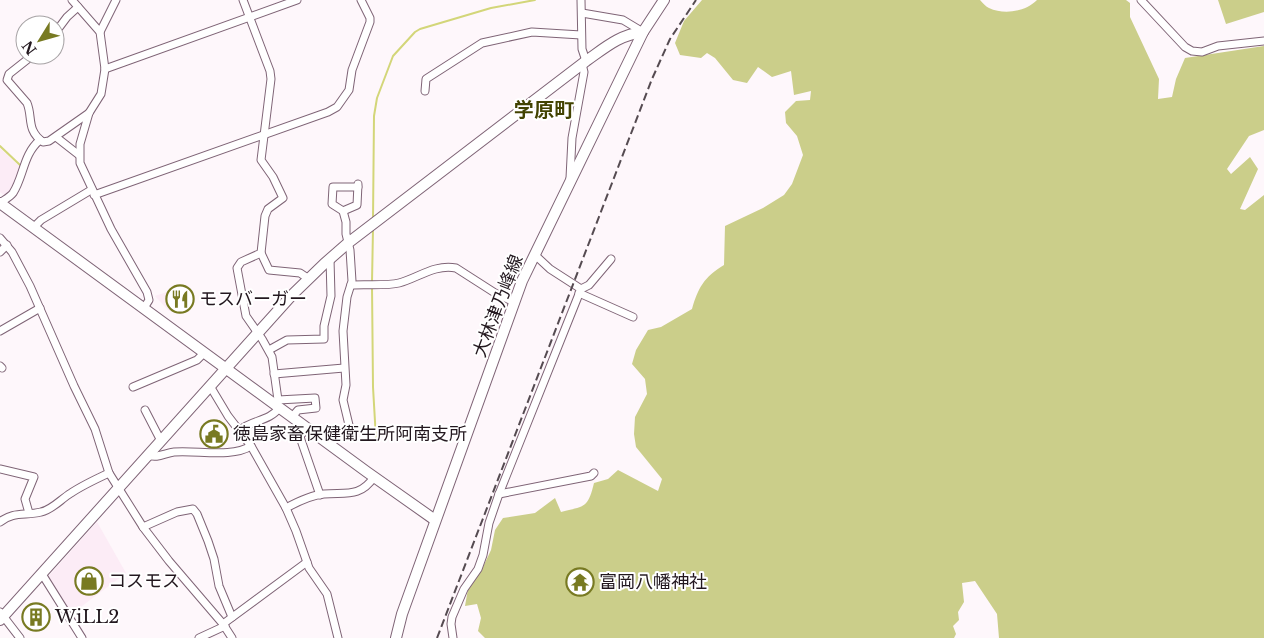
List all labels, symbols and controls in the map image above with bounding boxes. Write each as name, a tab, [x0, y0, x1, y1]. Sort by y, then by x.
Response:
north arrow	[15, 15, 65, 65]
text: N	[18, 37, 41, 58]
district label: 学原町	[514, 98, 574, 122]
street label: 大林津乃峰線	[468, 252, 528, 360]
restaurant icon: モスバーガー	[165, 284, 195, 314]
place label: モスバーガー	[199, 288, 307, 310]
public building icon: 徳島家畜保健衛生所阿南支所	[199, 419, 229, 449]
place label: 徳島家畜保健衛生所阿南支所	[233, 423, 467, 445]
shop icon: コスモス	[74, 566, 104, 596]
temple icon: 富岡八幡神社	[565, 567, 595, 597]
place label: コスモス	[108, 570, 180, 592]
place label: 富岡八幡神社	[599, 571, 707, 593]
building icon: WiLL2	[21, 602, 51, 632]
place label: WiLL2	[54, 606, 119, 628]

